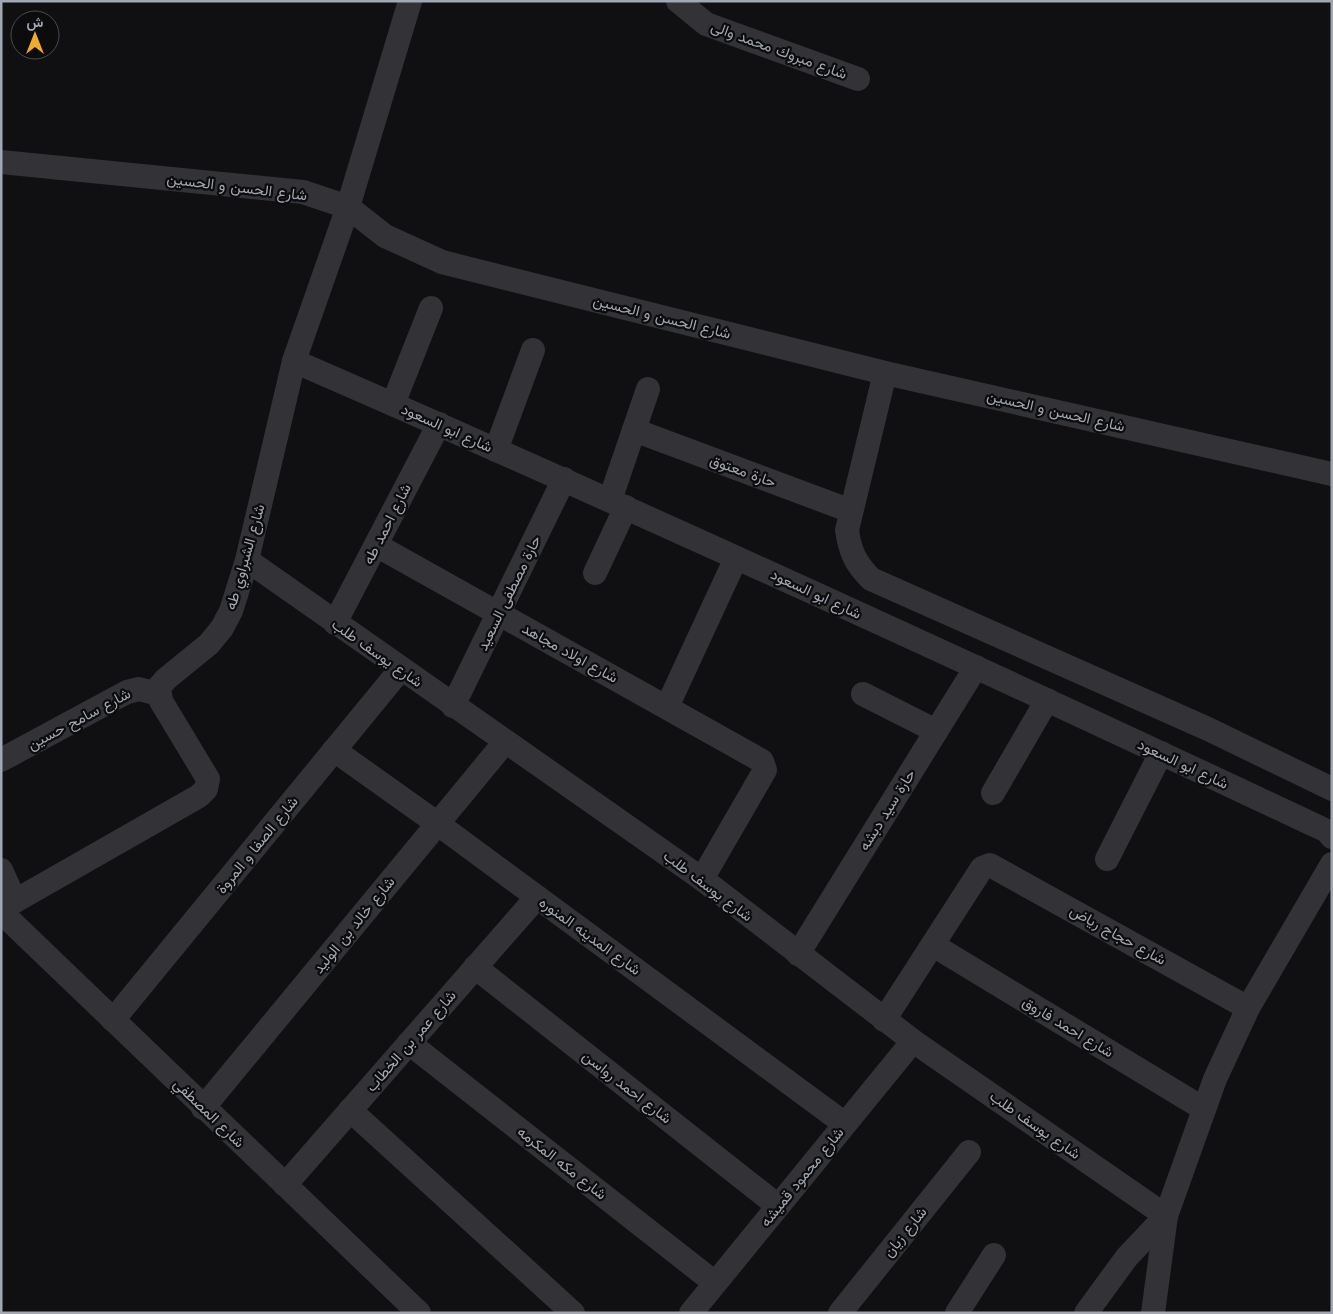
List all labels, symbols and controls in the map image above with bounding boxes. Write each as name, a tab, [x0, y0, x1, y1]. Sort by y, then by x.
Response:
north arrow	[10, 10, 60, 60]
text: ش	[27, 14, 44, 31]
street label: شارع مبروك محمد والى	[708, 17, 849, 85]
street label: شارع الحسن و الحسين	[166, 169, 308, 207]
street label: شارع الحسن و الحسين	[591, 291, 733, 345]
street label: شارع الحسن و الحسين	[985, 386, 1127, 438]
street label: شارع ابو السعود	[398, 400, 496, 458]
street label: حارة معتوق	[707, 451, 779, 491]
street label: شارع احمد طه	[359, 481, 417, 568]
street label: شارع الشبراوي طه	[221, 502, 273, 613]
street label: حارة مصطفى السعيد	[473, 533, 546, 654]
street label: شارع ابو السعود	[767, 565, 864, 625]
street label: شارع يوسف طلب	[327, 615, 426, 693]
street label: شارع اولاد مجاهد	[518, 619, 621, 689]
street label: شارع سامح حسين	[24, 684, 135, 755]
street label: شارع ابو السعود	[1134, 735, 1231, 795]
street label: حارة سيد دبشه	[855, 766, 919, 854]
street label: شارع الصفا و المروة	[212, 793, 303, 899]
street label: شارع يوسف طلب	[659, 847, 756, 927]
street label: شارع خالد بن الوليد	[309, 873, 400, 978]
street label: شارع المدينه المنوره	[534, 893, 645, 981]
street label: شارع حجاج رياض	[1066, 901, 1169, 971]
street label: شارع عمر بن الخطاب	[362, 987, 461, 1097]
street label: شارع احمد فاروق	[1018, 993, 1117, 1063]
street label: شارع احمد رواسن	[578, 1047, 675, 1129]
street label: شارع المصطفي	[167, 1075, 248, 1154]
street label: شارع يوسف طلب	[985, 1087, 1084, 1165]
street label: شارع مكه المكرمه	[513, 1123, 610, 1205]
street label: شارع محمود قميشه	[756, 1124, 849, 1231]
street label: شارع زيان	[879, 1203, 932, 1262]

